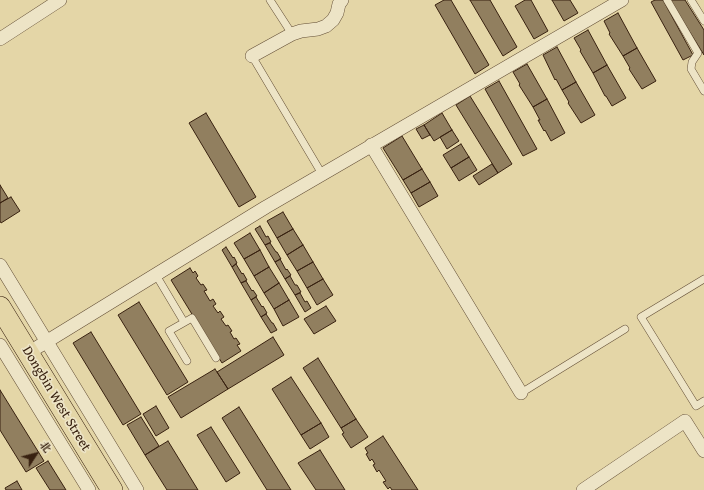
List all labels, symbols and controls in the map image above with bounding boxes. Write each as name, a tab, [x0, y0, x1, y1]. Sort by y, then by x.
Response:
street label: Dongbin West Street	[18, 343, 94, 455]
north arrow	[16, 434, 56, 474]
text: 北	[36, 438, 55, 456]

